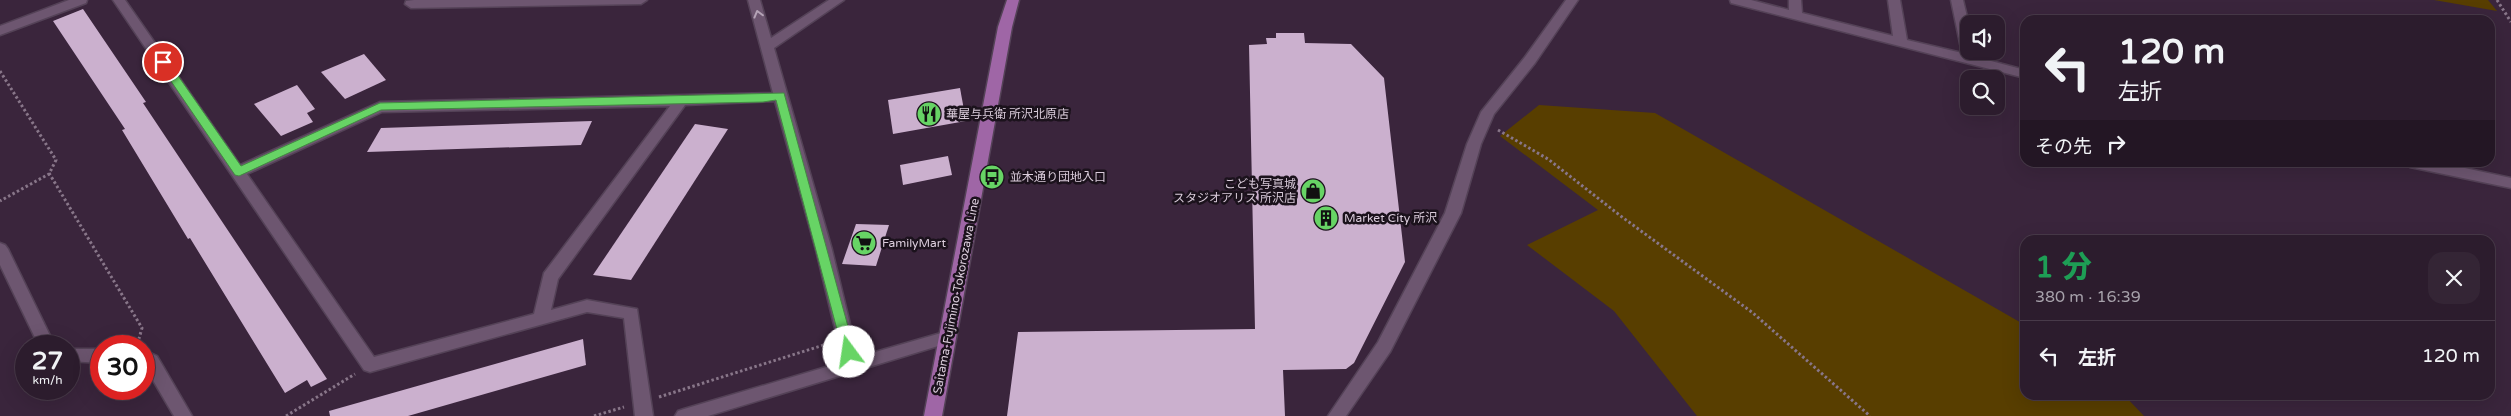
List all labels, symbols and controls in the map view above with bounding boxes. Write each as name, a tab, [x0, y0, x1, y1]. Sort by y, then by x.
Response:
one-way arrow	[753, 10, 764, 19]
map controls	[1960, 15, 2005, 115]
button: sound	[1960, 15, 2005, 60]
text: 120 m	[2118, 31, 2225, 73]
icon: left	[2035, 35, 2100, 100]
pin	[142, 41, 184, 83]
icon: arrive	[149, 48, 177, 76]
button: search	[1960, 70, 2005, 115]
text: 左折	[2118, 79, 2162, 105]
restaurant icon: 華屋与兵衛 所沢北原店	[916, 101, 942, 127]
place label: 華屋与兵衛 所沢北原店	[946, 107, 1069, 121]
icon: right	[2102, 130, 2130, 158]
text: その先	[2035, 136, 2092, 158]
bus stop icon: 並木通り団地入口	[979, 164, 1005, 190]
place label: 並木通り団地入口	[1010, 170, 1106, 184]
place label: こども写真城 スタジオアリス 所沢店	[1173, 177, 1296, 205]
shop icon: こども写真城 スタジオアリス 所沢店	[1300, 178, 1326, 204]
street label: Saitama-Fujimino-Tokorozawa Line	[930, 197, 982, 395]
building icon: Market City 所沢	[1313, 205, 1339, 231]
place label: Market City 所沢	[1344, 211, 1437, 225]
supermarket icon: FamilyMart	[851, 230, 877, 256]
place label: FamilyMart	[882, 236, 946, 250]
text: 1 分	[2035, 249, 2092, 286]
button: close	[2428, 252, 2480, 304]
text: 380 m · 16:39	[2035, 287, 2141, 307]
position arrow	[822, 325, 874, 377]
speed limit sign: 30	[90, 335, 155, 400]
icon: left	[2035, 342, 2063, 370]
text: 120 m	[2422, 345, 2480, 367]
text: 27	[32, 346, 63, 376]
text: 左折	[2078, 347, 2116, 369]
text: km/h	[32, 373, 63, 387]

